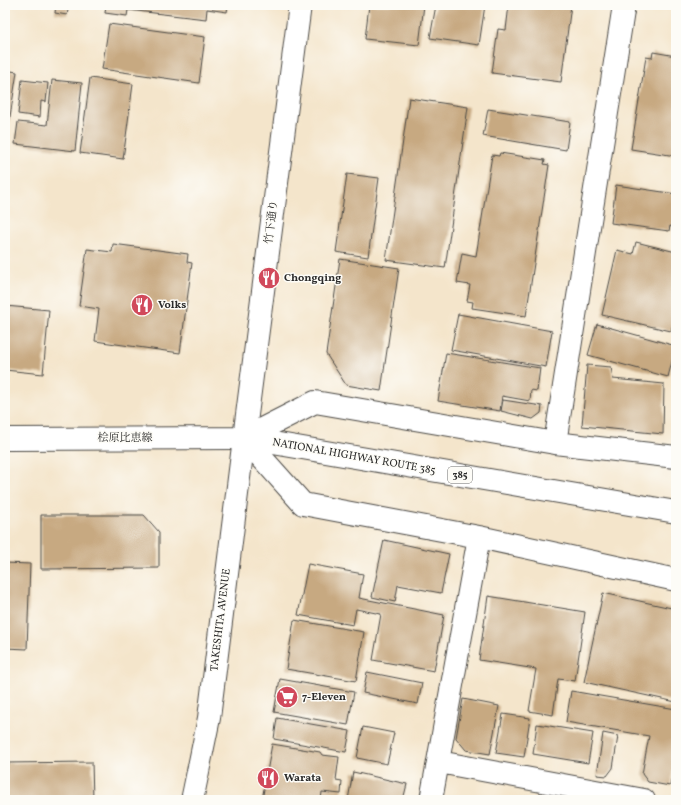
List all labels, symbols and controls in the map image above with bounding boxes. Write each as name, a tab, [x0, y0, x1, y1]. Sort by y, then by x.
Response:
street label: 竹下通り	[262, 199, 282, 245]
restaurant icon: Chongqing	[256, 265, 282, 291]
place label: Chongqing	[284, 271, 341, 286]
restaurant icon: Volks	[129, 292, 155, 318]
place label: Volks	[158, 298, 186, 313]
street label: 桧原比恵線	[98, 431, 153, 446]
street label: NATIONAL HIGHWAY ROUTE 385	[271, 435, 437, 479]
road number: 385	[448, 467, 472, 483]
street label: TAKESHITA AVENUE	[207, 567, 235, 672]
supermarket icon: 7-Eleven	[274, 684, 300, 710]
place label: 7-Eleven	[302, 690, 346, 705]
restaurant icon: Warata	[255, 765, 281, 791]
place label: Warata	[284, 771, 321, 786]

